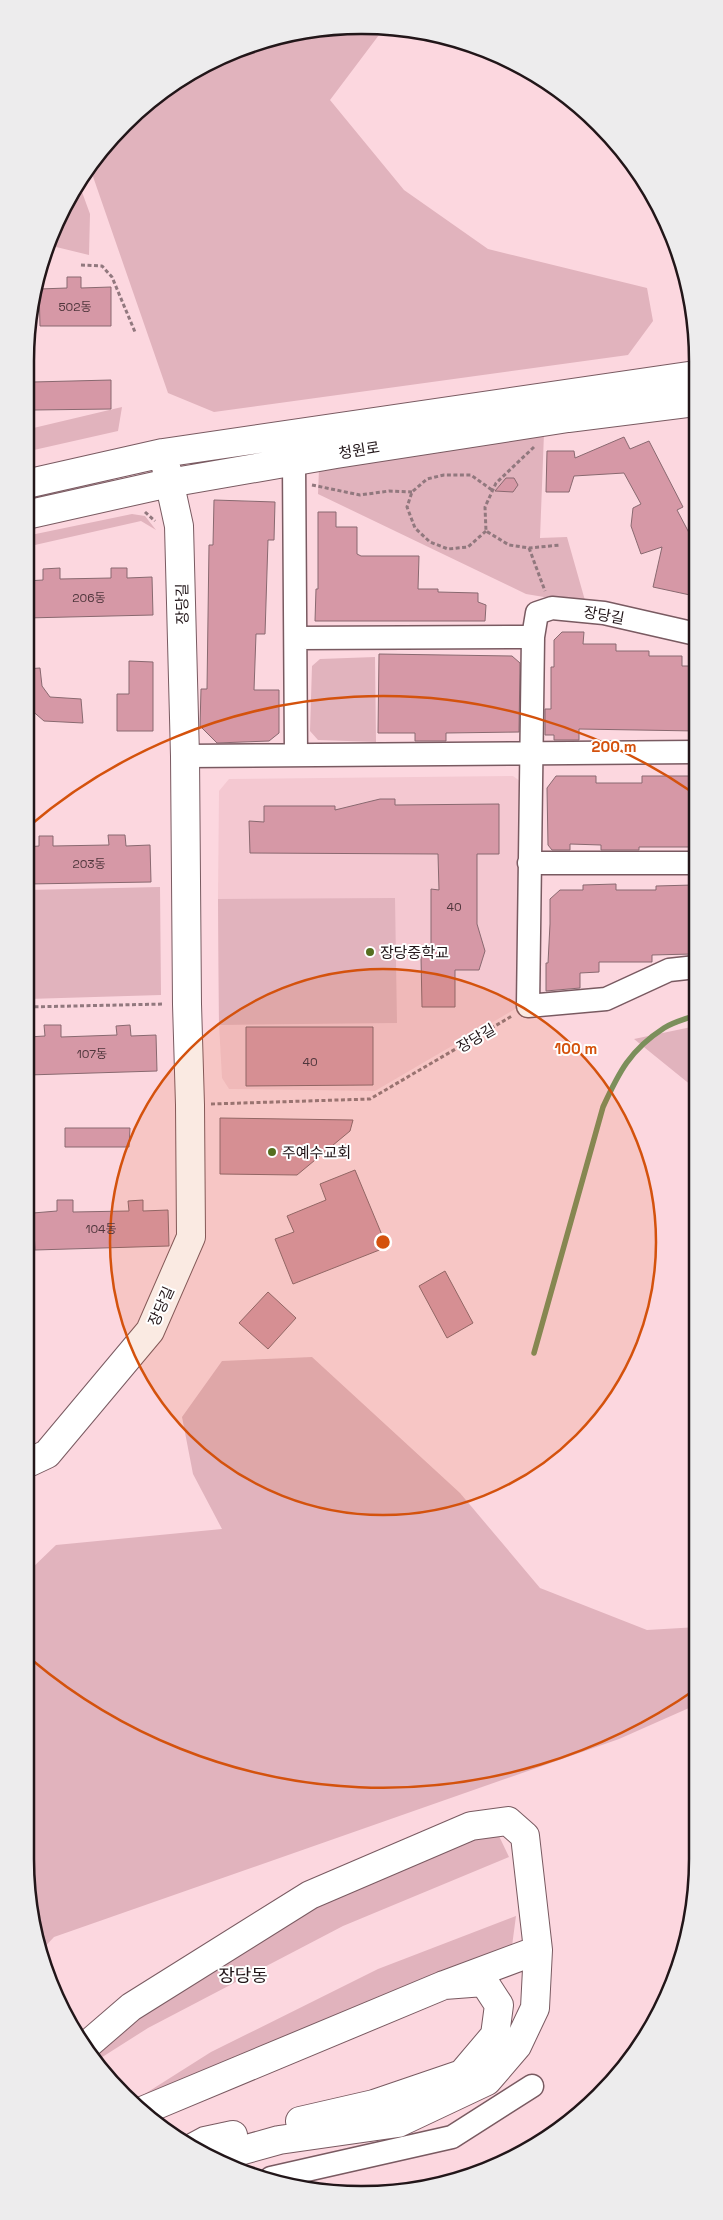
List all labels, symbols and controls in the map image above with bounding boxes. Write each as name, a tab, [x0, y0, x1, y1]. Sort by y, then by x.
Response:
house number: 502동	[58, 299, 92, 315]
street label: 청원로	[337, 437, 381, 463]
street label: 장당길	[172, 583, 192, 625]
house number: 206동	[72, 590, 106, 606]
street label: 장당길	[582, 602, 626, 628]
text: 200 m	[592, 737, 636, 756]
house number: 203동	[72, 856, 106, 872]
house number: 40	[446, 899, 462, 915]
place label: 장당중학교	[380, 943, 449, 962]
marker: 장당중학교	[364, 946, 376, 958]
street label: 장당길	[453, 1019, 499, 1057]
text: 100 m	[555, 1039, 597, 1058]
house number: 107동	[77, 1046, 107, 1062]
house number: 40	[302, 1054, 318, 1070]
place label: 주예수교회	[282, 1143, 351, 1162]
marker: 주예수교회	[266, 1146, 278, 1158]
house number: 104동	[85, 1221, 117, 1237]
centre of rings	[374, 1233, 392, 1251]
street label: 장당길	[144, 1283, 178, 1329]
district label: 장당동	[218, 1964, 268, 1987]

